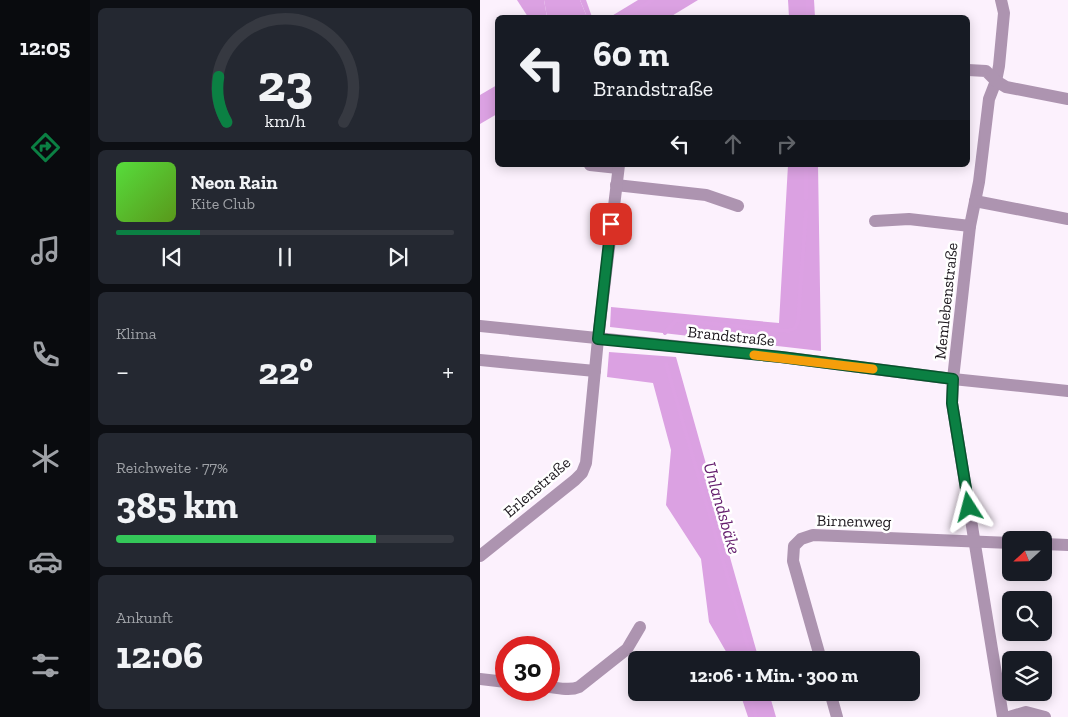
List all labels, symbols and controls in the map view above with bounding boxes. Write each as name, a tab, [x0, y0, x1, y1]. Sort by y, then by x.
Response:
text: 60 m	[593, 33, 669, 75]
text: 12:05	[20, 34, 70, 61]
icon: left	[510, 35, 575, 100]
text: 23	[257, 52, 313, 114]
text: Brandstraße	[593, 75, 713, 102]
text: km/h	[265, 110, 305, 132]
icon: directions	[28, 130, 63, 165]
icon: left	[666, 130, 694, 158]
icon: ahead	[719, 130, 747, 158]
icon: right	[772, 130, 800, 158]
text: Neon Rain	[191, 171, 278, 194]
text: Kite Club	[191, 194, 255, 213]
pin	[590, 203, 632, 245]
icon: arrive	[597, 210, 625, 238]
icon: music	[28, 233, 63, 268]
street label: Memlebenstraße	[930, 242, 962, 360]
icon: previous	[158, 243, 186, 271]
icon: pause	[271, 243, 299, 271]
icon: next	[384, 243, 412, 271]
street label: Brandstraße	[687, 322, 775, 350]
text: Klima	[116, 324, 157, 343]
icon: phone	[28, 337, 63, 372]
text: 22°	[258, 348, 313, 394]
text: −	[116, 355, 129, 388]
text: +	[442, 355, 454, 388]
icon: climate	[28, 441, 63, 476]
street label: Erlenstraße	[500, 453, 574, 521]
text: Reichweite · 77%	[116, 458, 228, 477]
water label: Unlandsbäke	[698, 459, 746, 557]
position arrow	[942, 480, 994, 532]
text: 385 km	[116, 482, 238, 528]
street label: Birnenweg	[816, 511, 892, 531]
north arrow	[1002, 531, 1052, 581]
map controls	[1002, 531, 1052, 701]
icon: car	[28, 544, 63, 579]
button: search	[1002, 591, 1052, 641]
text: Ankunft	[116, 608, 173, 627]
text: 12:06	[116, 632, 203, 678]
speed limit sign: 30	[495, 636, 560, 701]
icon: filters	[28, 648, 63, 683]
button: layers	[1002, 651, 1052, 701]
text: 12:06 · 1 Min. · 300 m	[690, 664, 858, 687]

